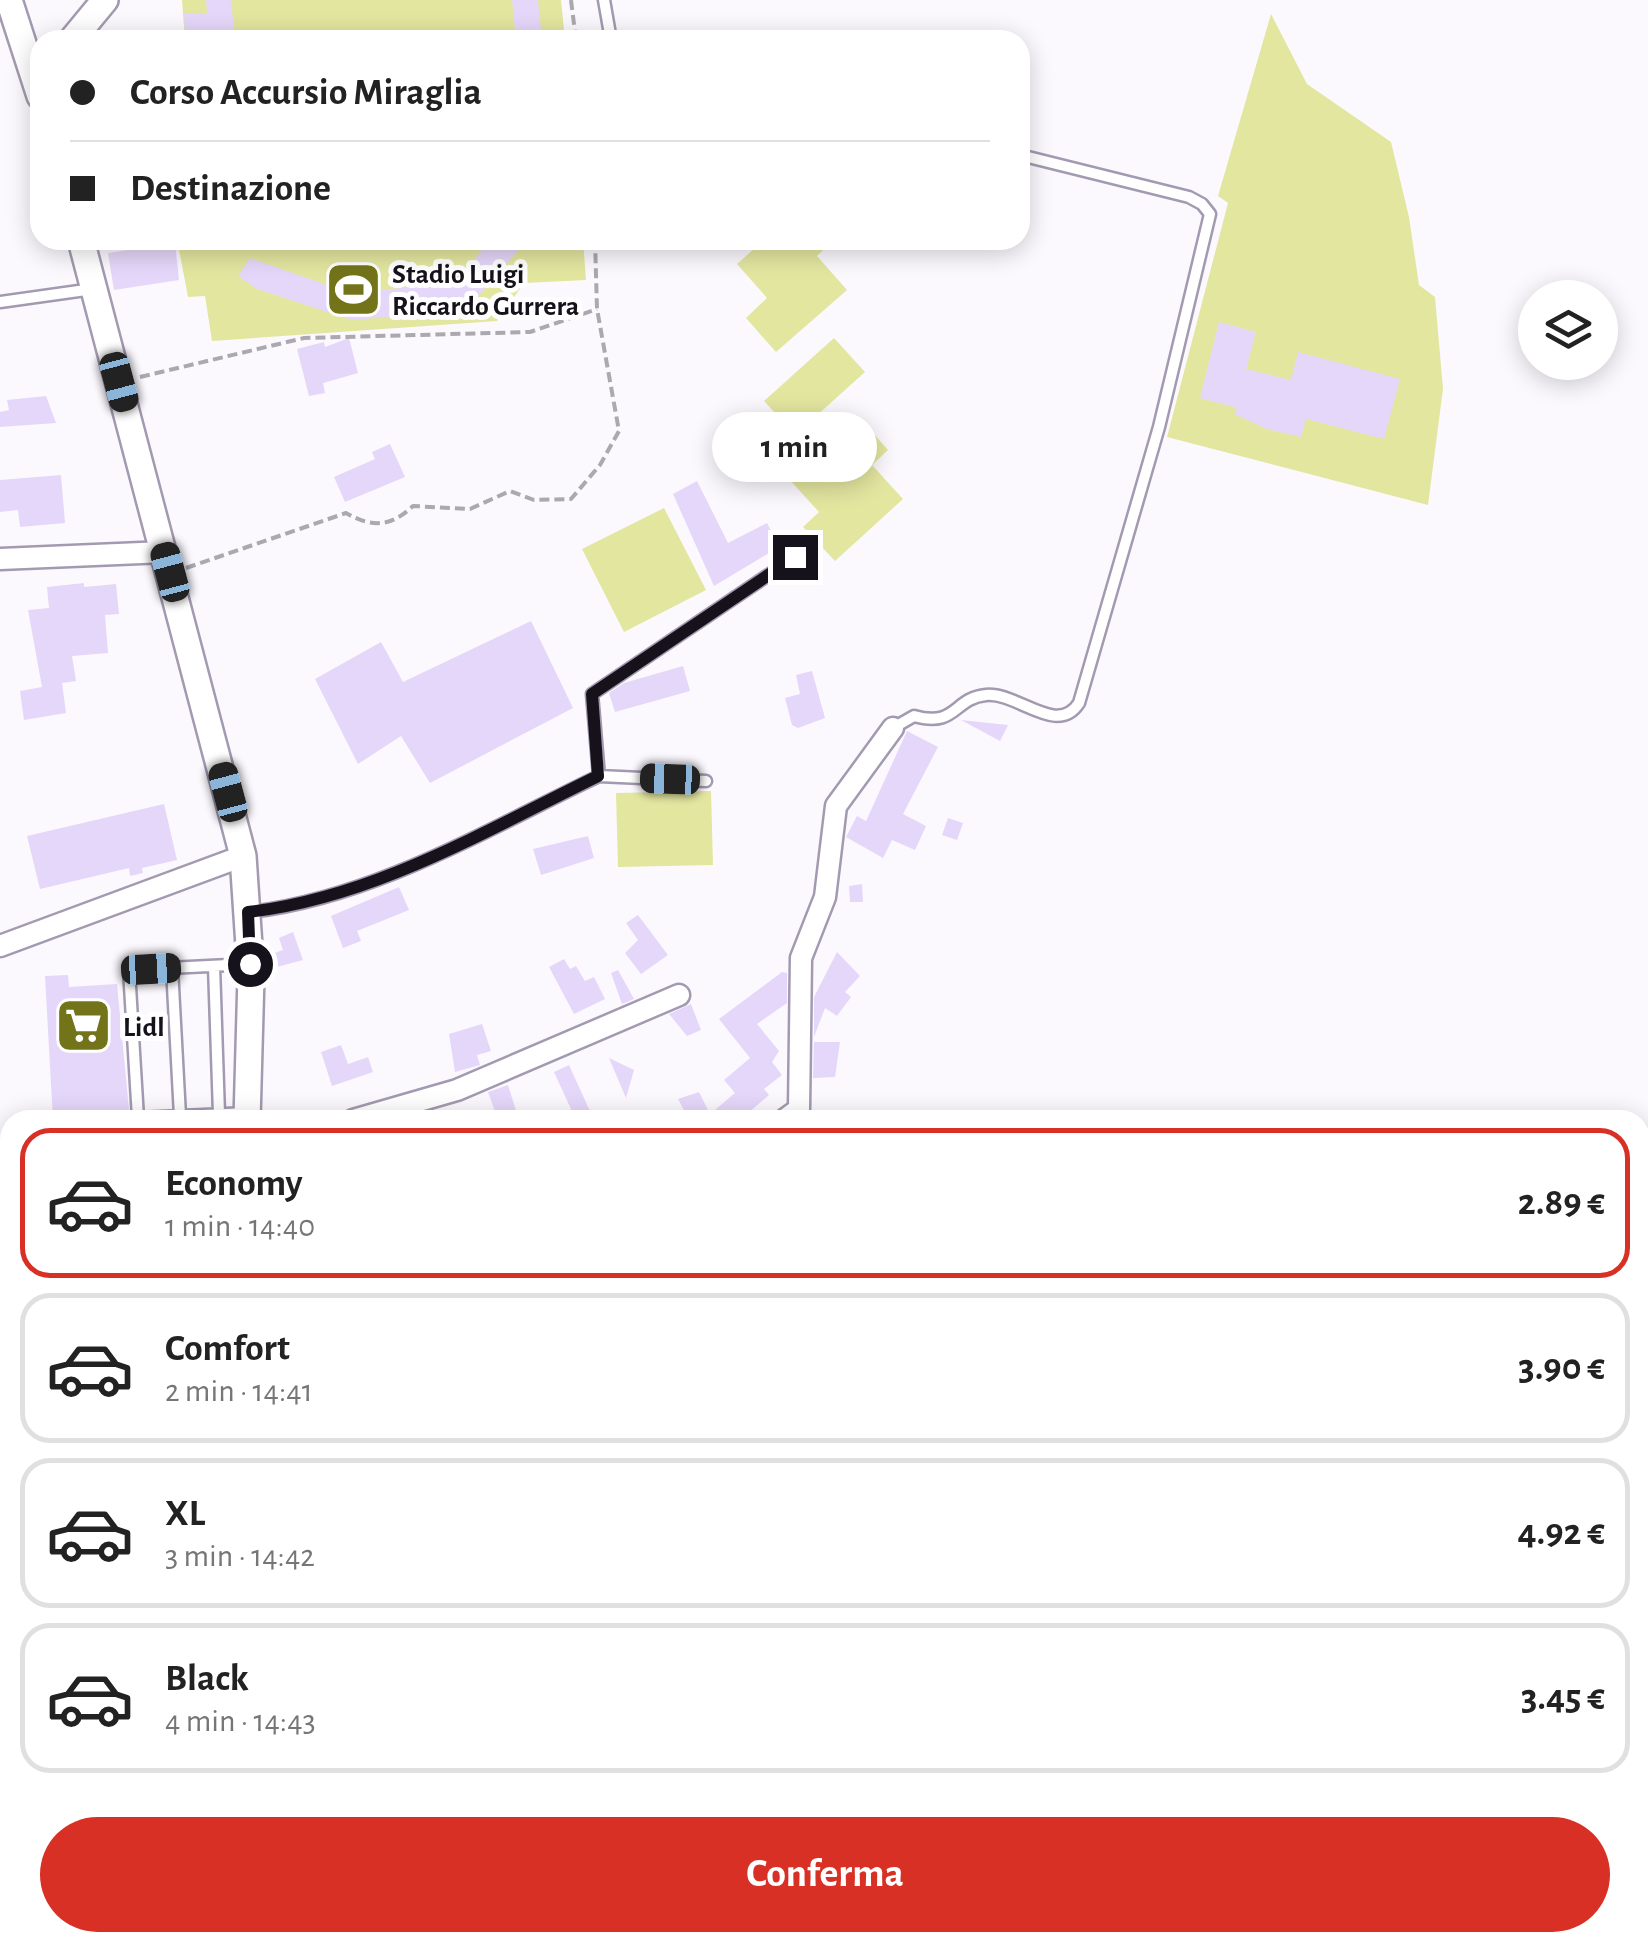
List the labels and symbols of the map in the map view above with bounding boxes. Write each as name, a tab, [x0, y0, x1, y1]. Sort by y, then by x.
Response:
sports icon: Stadio Luigi Riccardo Gurrera	[323, 259, 383, 319]
place label: Stadio Luigi Riccardo Gurrera	[392, 261, 579, 321]
car	[97, 349, 141, 415]
callout: 1 min	[712, 412, 878, 482]
route end	[773, 535, 818, 580]
car	[148, 539, 192, 605]
car	[206, 759, 250, 825]
car	[639, 763, 701, 795]
route start	[228, 942, 273, 987]
car	[120, 952, 182, 986]
supermarket icon: Lidl	[54, 996, 114, 1056]
place label: Lidl	[123, 1014, 165, 1042]

